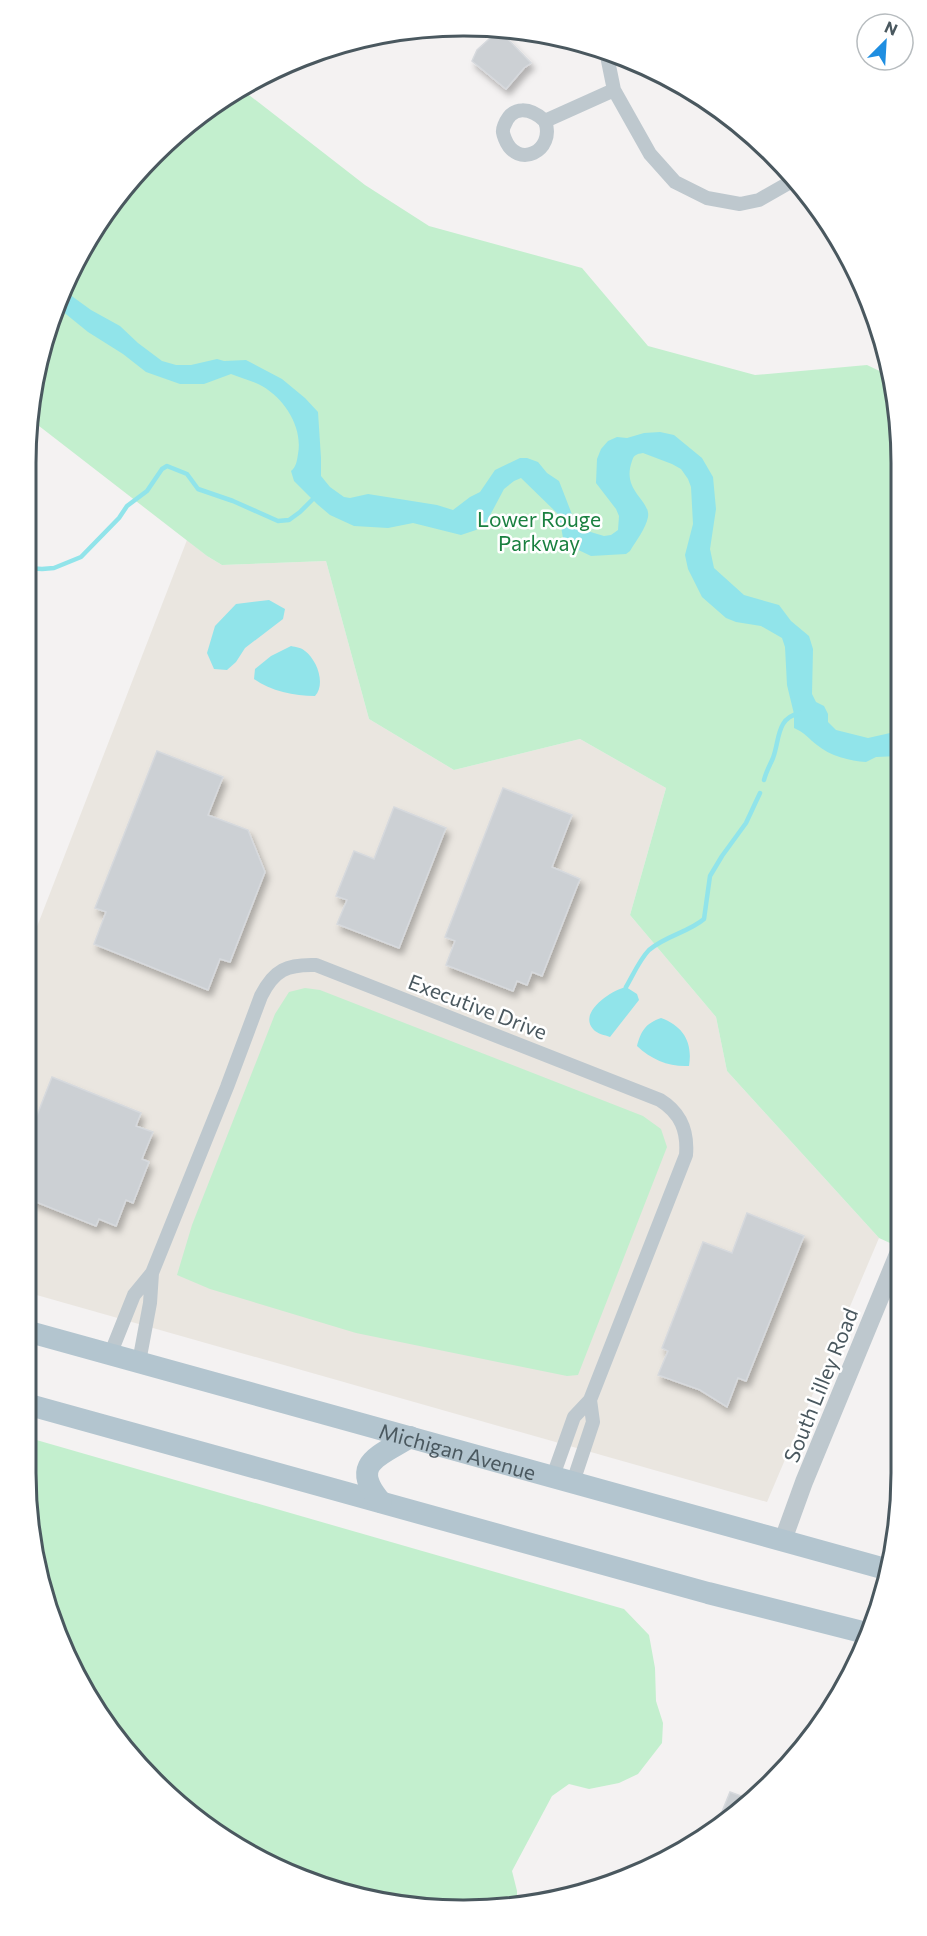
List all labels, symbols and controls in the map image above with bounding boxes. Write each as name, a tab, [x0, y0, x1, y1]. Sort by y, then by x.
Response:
north arrow	[855, 12, 915, 72]
text: N	[882, 17, 901, 39]
park label: Lower Rouge Parkway	[477, 506, 601, 555]
street label: Executive Drive	[405, 968, 551, 1044]
street label: South Lilley Road	[778, 1304, 862, 1466]
street label: Michigan Avenue	[376, 1417, 539, 1484]

